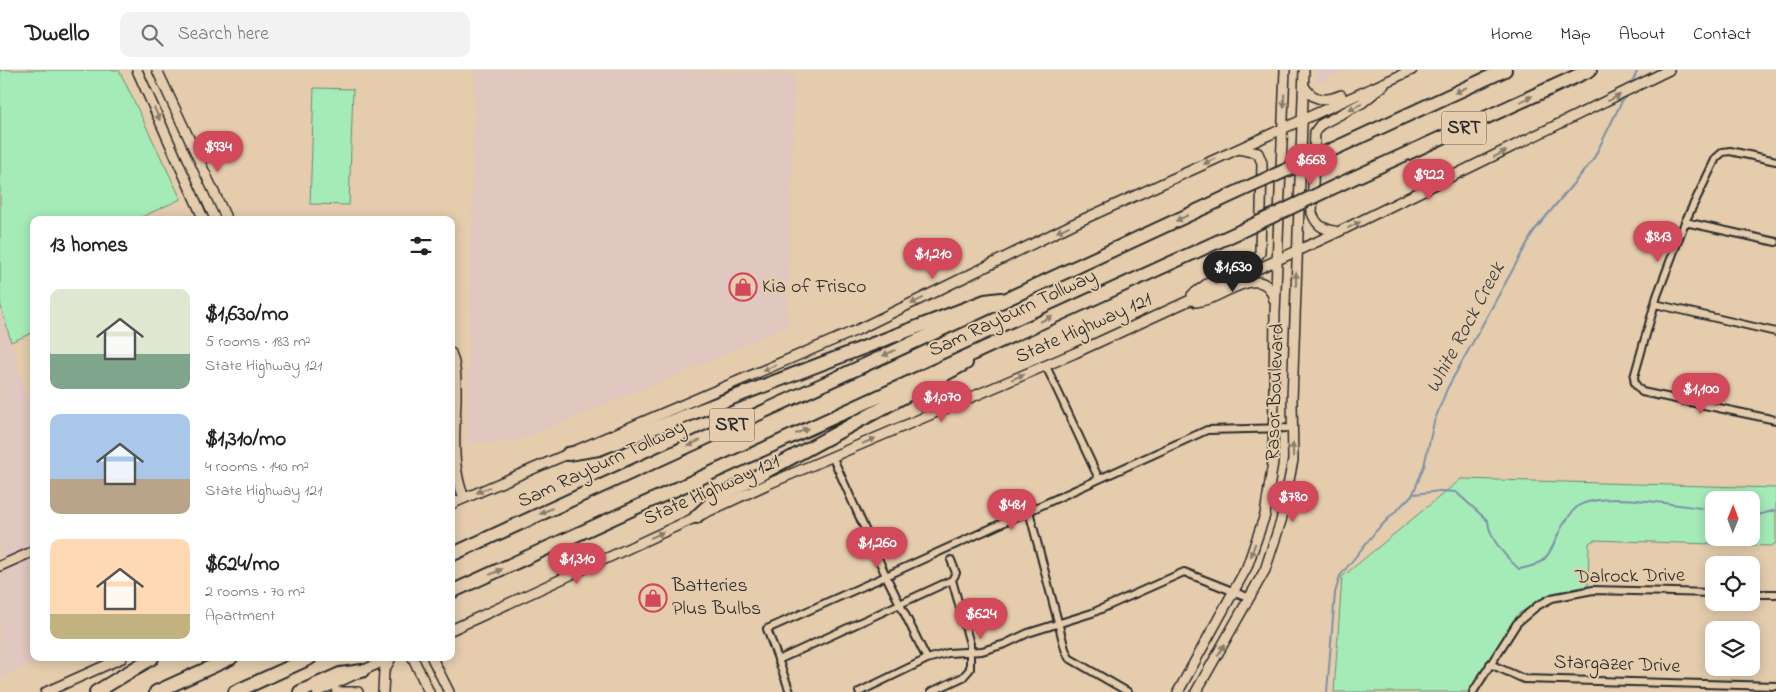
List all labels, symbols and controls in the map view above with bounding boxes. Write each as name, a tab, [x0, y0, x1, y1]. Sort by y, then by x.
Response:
search box	[120, 12, 470, 57]
text: Dwello	[25, 17, 90, 52]
icon: search	[138, 21, 166, 49]
text: Search here	[178, 21, 269, 48]
text: Home	[1491, 22, 1532, 48]
text: Map	[1560, 22, 1591, 48]
text: About	[1619, 22, 1665, 48]
text: Contact	[1693, 22, 1751, 48]
one-way arrow	[1454, 87, 1468, 95]
one-way arrow	[1280, 93, 1288, 109]
one-way arrow	[1607, 94, 1621, 102]
one-way arrow	[1519, 95, 1533, 103]
one-way arrow	[1347, 103, 1362, 111]
one-way arrow	[153, 107, 161, 121]
road number: SRT	[1442, 112, 1486, 144]
pin: $934	[188, 131, 248, 173]
text: $934	[204, 135, 232, 159]
pin: $668	[1281, 144, 1341, 186]
text: $668	[1296, 148, 1326, 172]
one-way arrow	[1493, 149, 1507, 157]
one-way arrow	[1203, 157, 1217, 165]
pin: $922	[1399, 158, 1459, 201]
text: $922	[1414, 163, 1444, 187]
one-way arrow	[1175, 215, 1189, 223]
one-way arrow	[1347, 220, 1361, 228]
pin: $813	[1628, 220, 1688, 263]
text: $813	[1644, 225, 1672, 249]
one-way arrow	[1056, 226, 1070, 234]
text: 13 homes	[50, 231, 128, 261]
icon: filters	[407, 232, 435, 260]
pin: $1,210	[892, 238, 974, 280]
text: $1,210	[914, 242, 952, 266]
pin: $1,630	[1192, 250, 1274, 293]
text: $1,630	[1214, 255, 1252, 279]
water label: White Rock Creek	[1419, 257, 1513, 399]
street label: Sam Rayburn Tollway	[924, 262, 1102, 366]
one-way arrow	[1292, 271, 1300, 287]
shop icon: Kia of Frisco	[728, 272, 758, 302]
place label: Kia of Frisco	[762, 273, 866, 302]
street label: State Highway 121	[1011, 286, 1157, 373]
one-way arrow	[910, 297, 924, 305]
text: $1,630/mo	[205, 300, 289, 330]
icon: home	[90, 309, 150, 369]
one-way arrow	[1039, 315, 1053, 323]
street label: Rasor Boulevard	[1259, 323, 1293, 461]
text: 5 rooms · 183 m²	[205, 330, 311, 354]
one-way arrow	[882, 349, 896, 357]
text: State Highway 121	[205, 354, 322, 378]
one-way arrow	[762, 364, 776, 372]
pin: $1,100	[1660, 372, 1742, 415]
one-way arrow	[1011, 373, 1025, 381]
text: $1,100	[1683, 377, 1719, 401]
pin: $1,070	[901, 380, 983, 423]
text: $1,070	[923, 385, 961, 409]
road number: SRT	[710, 408, 754, 442]
street label: Sam Rayburn Tollway	[513, 413, 691, 517]
text: $1,310/mo	[205, 425, 286, 455]
one-way arrow	[795, 427, 809, 435]
icon: home	[90, 434, 150, 494]
one-way arrow	[862, 436, 876, 444]
one-way arrow	[687, 439, 701, 447]
one-way arrow	[1288, 442, 1296, 458]
street label: State Highway 121	[639, 448, 785, 535]
text: 4 rooms · 140 m²	[205, 455, 309, 479]
text: State Highway 121	[205, 479, 322, 503]
pin: $780	[1263, 480, 1323, 523]
text: $780	[1278, 485, 1308, 509]
one-way arrow	[476, 486, 490, 494]
pin: $481	[982, 488, 1042, 531]
north arrow	[1705, 491, 1760, 546]
map controls	[1705, 491, 1760, 676]
text: $481	[998, 493, 1026, 517]
one-way arrow	[539, 507, 553, 515]
pin: $1,260	[836, 526, 918, 569]
one-way arrow	[650, 531, 664, 539]
text: $1,260	[857, 531, 897, 555]
pin: $1,310	[536, 542, 618, 585]
one-way arrow	[1249, 543, 1256, 558]
text: $1,310	[559, 547, 595, 571]
text: $624/mo	[205, 550, 280, 580]
button: locate	[1705, 556, 1760, 611]
icon: home	[90, 559, 150, 619]
street label: Dalrock Drive	[1574, 562, 1685, 592]
one-way arrow	[488, 568, 503, 576]
place label: Batteries Plus Bulbs	[671, 572, 761, 624]
text: 2 rooms · 70 m²	[205, 580, 305, 604]
shop icon: Batteries Plus Bulbs	[638, 583, 668, 613]
pin: $624	[951, 598, 1011, 640]
text: $624	[965, 602, 997, 626]
text: Apartment	[205, 604, 275, 628]
button: layers	[1705, 621, 1760, 676]
one-way arrow	[1217, 643, 1226, 657]
street label: Stargazer Drive	[1553, 648, 1681, 683]

